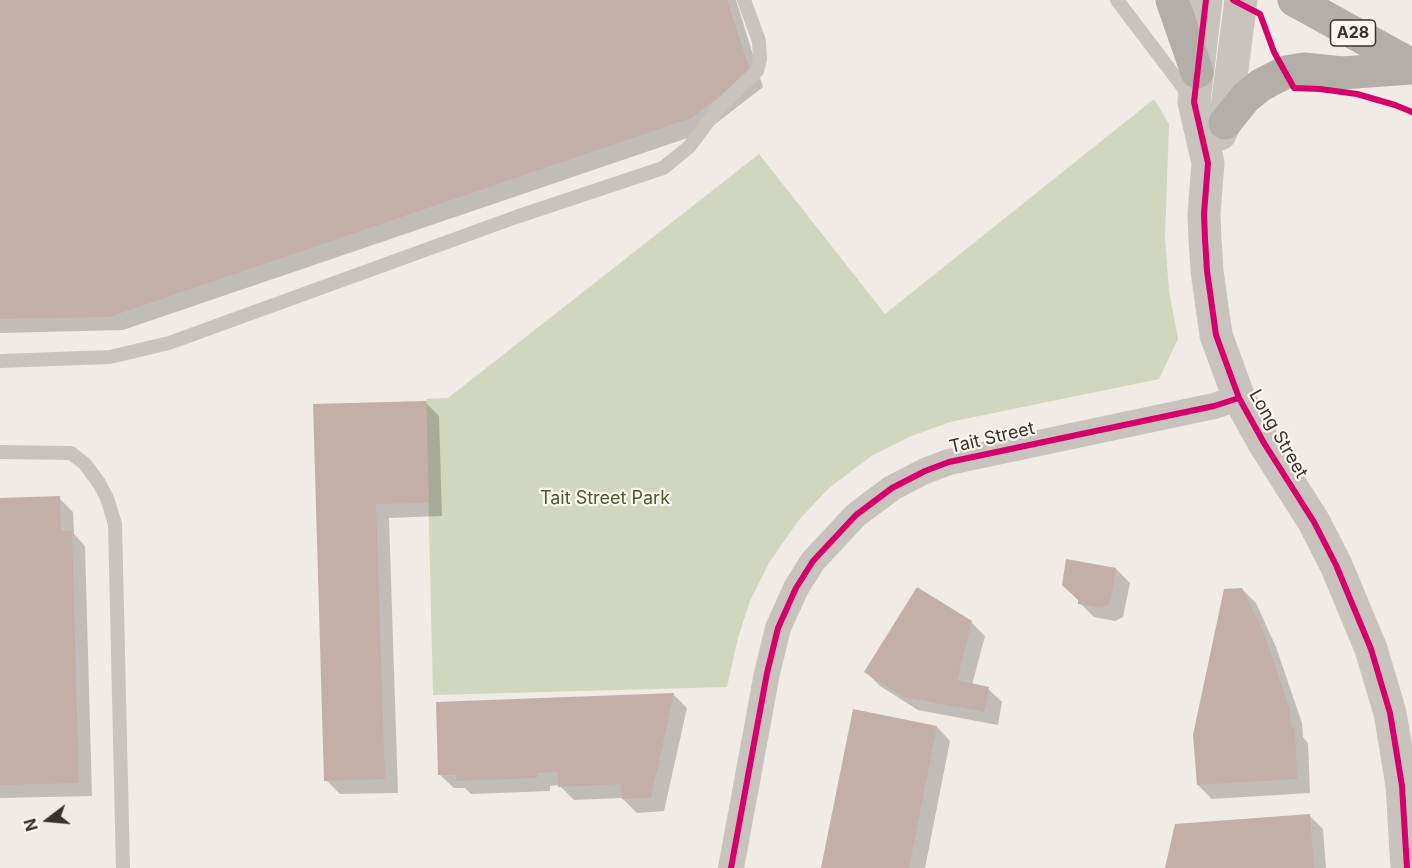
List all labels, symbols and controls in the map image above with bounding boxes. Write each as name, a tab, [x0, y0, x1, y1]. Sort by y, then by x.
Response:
road number: A28	[1330, 20, 1376, 46]
street label: Long Street	[1244, 386, 1312, 482]
street label: Tait Street	[947, 418, 1037, 458]
park label: Tait Street Park	[540, 488, 670, 510]
north arrow	[18, 790, 78, 850]
text: N	[19, 816, 42, 834]

